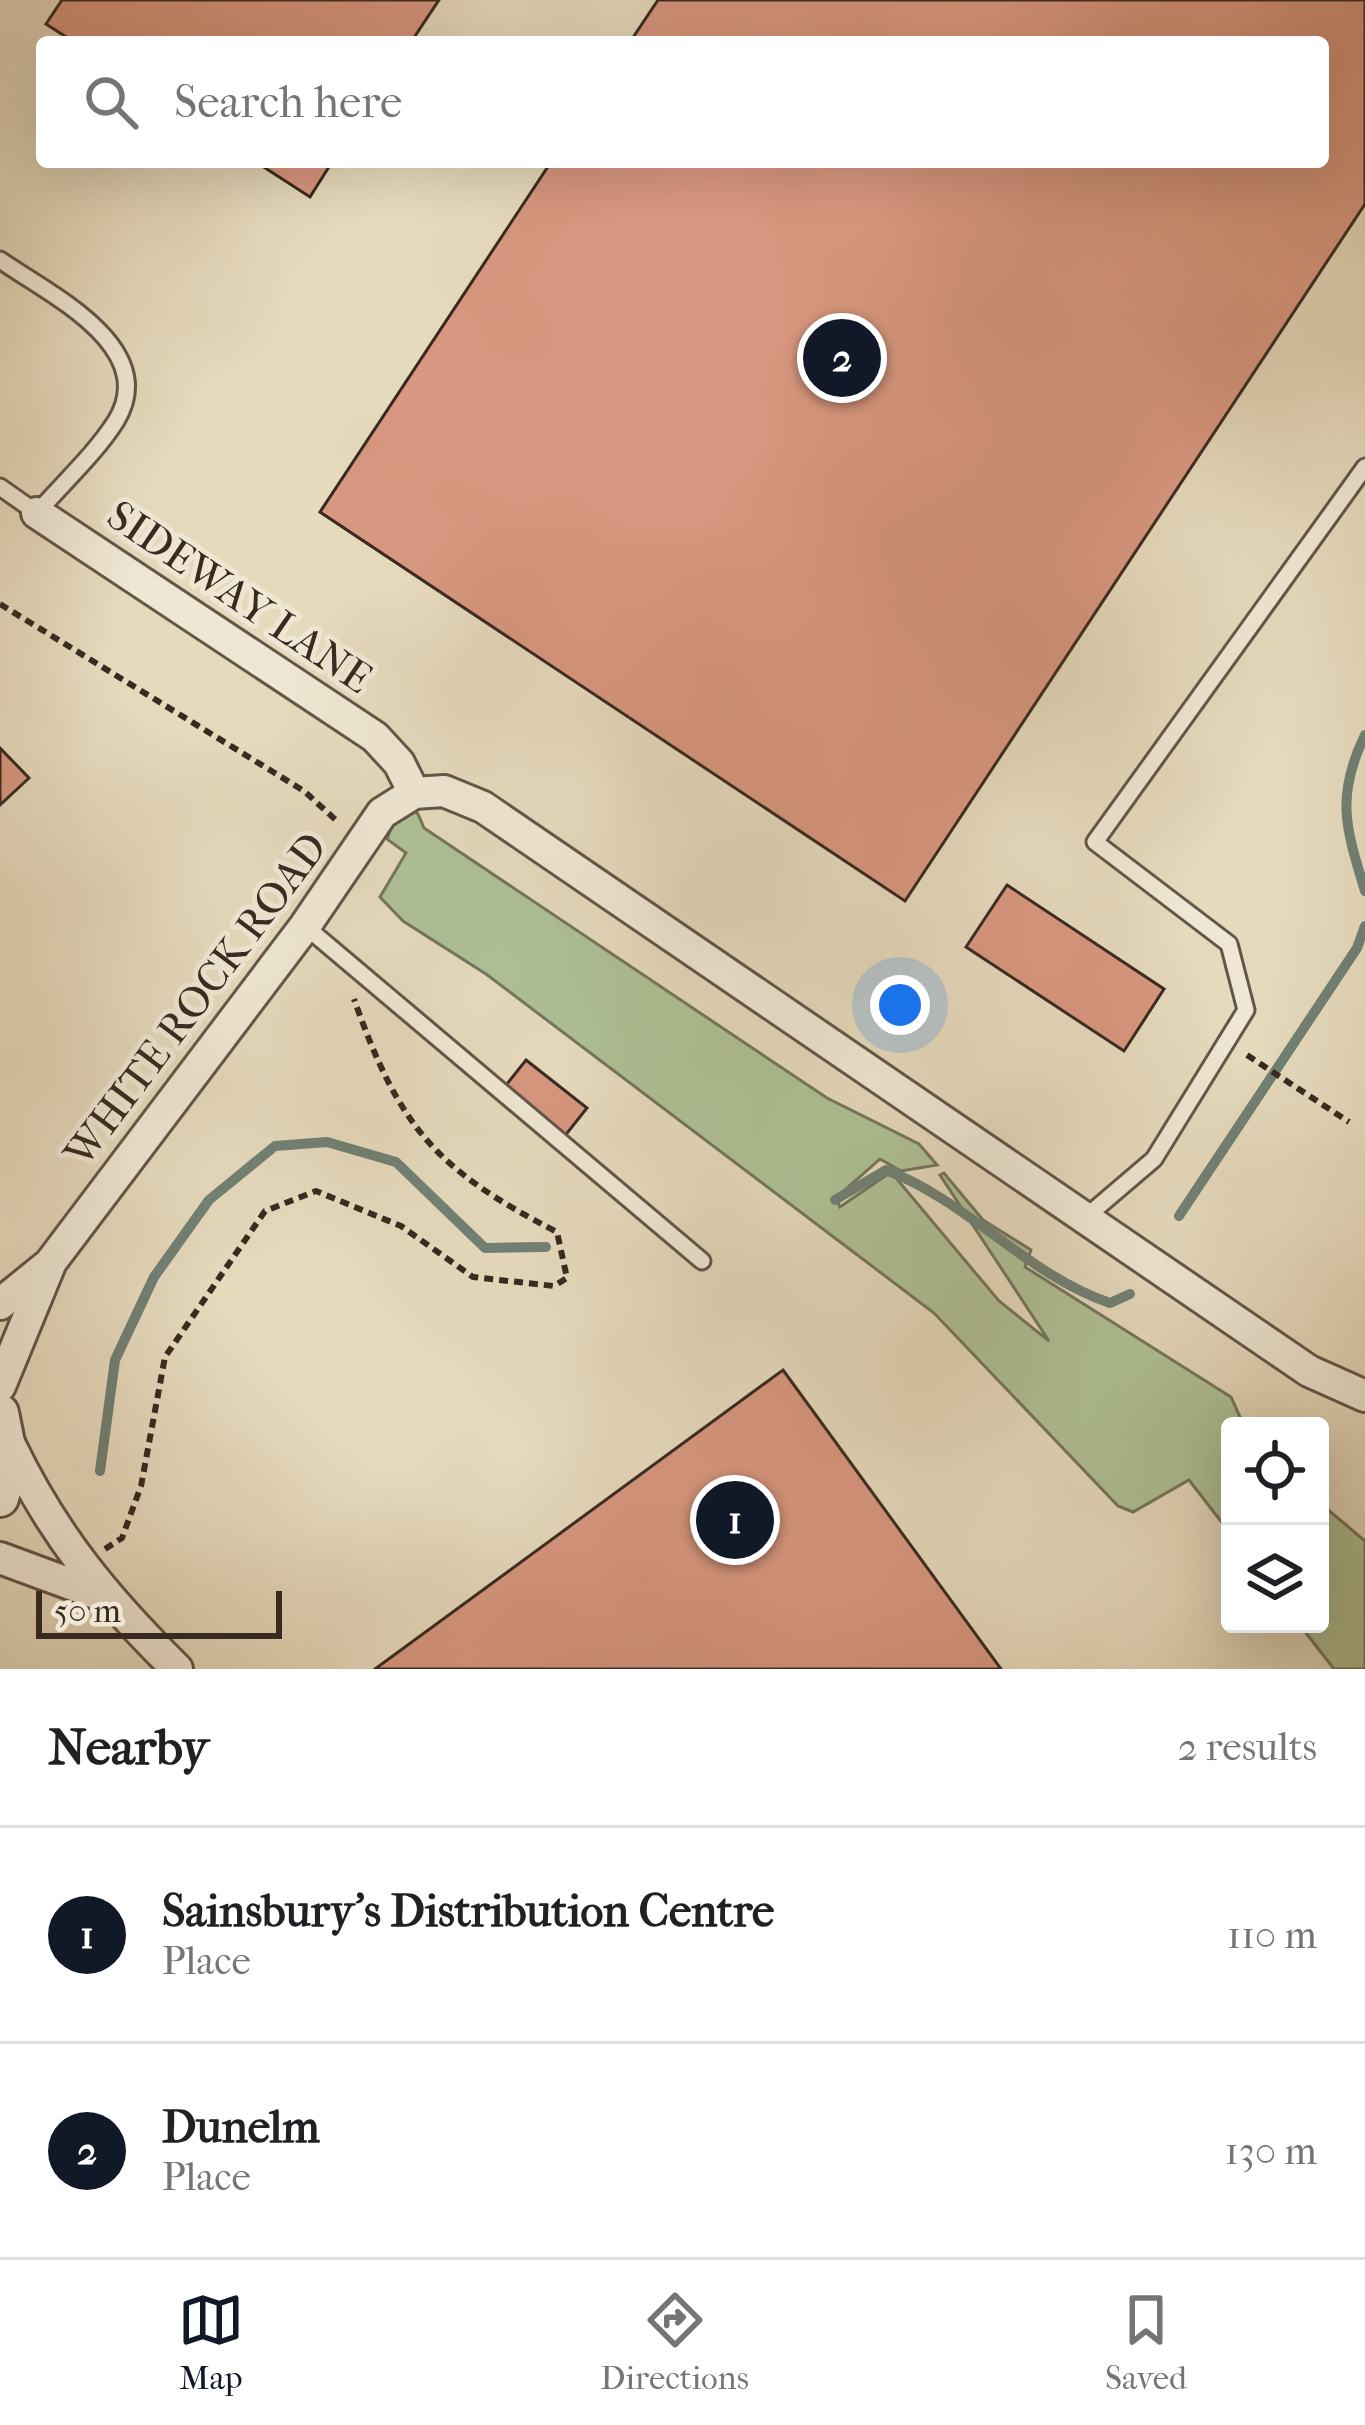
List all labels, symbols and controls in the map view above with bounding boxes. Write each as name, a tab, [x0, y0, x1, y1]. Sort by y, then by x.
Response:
search box	[36, 36, 1329, 168]
icon: search	[78, 69, 144, 135]
text: Search here	[174, 76, 402, 129]
pin: 2	[803, 313, 881, 403]
street label: SIDEWAY LANE	[98, 491, 381, 704]
street label: WHITE ROCK ROAD	[54, 823, 338, 1177]
your location	[870, 975, 930, 1035]
map controls	[1221, 1417, 1329, 1633]
button: locate	[1221, 1417, 1329, 1525]
pin: 1	[696, 1475, 774, 1565]
button: layers	[1221, 1525, 1329, 1633]
scale bar	[36, 1585, 282, 1638]
text: 50 m	[54, 1592, 121, 1631]
text: Nearby	[48, 1717, 209, 1777]
text: 2 results	[1178, 1724, 1317, 1770]
text: Sainsbury's Distribution Centre	[162, 1885, 774, 1938]
text: 1	[80, 1912, 94, 1958]
text: 110 m	[1227, 1912, 1317, 1958]
text: Place	[162, 1938, 251, 1984]
text: Dunelm	[162, 2101, 320, 2154]
text: 2	[77, 2128, 97, 2174]
text: 130 m	[1225, 2128, 1317, 2174]
text: Place	[162, 2154, 251, 2200]
tab: Map	[178, 2287, 244, 2398]
tab: Directions	[600, 2287, 749, 2398]
tab: Saved	[1105, 2287, 1187, 2398]

